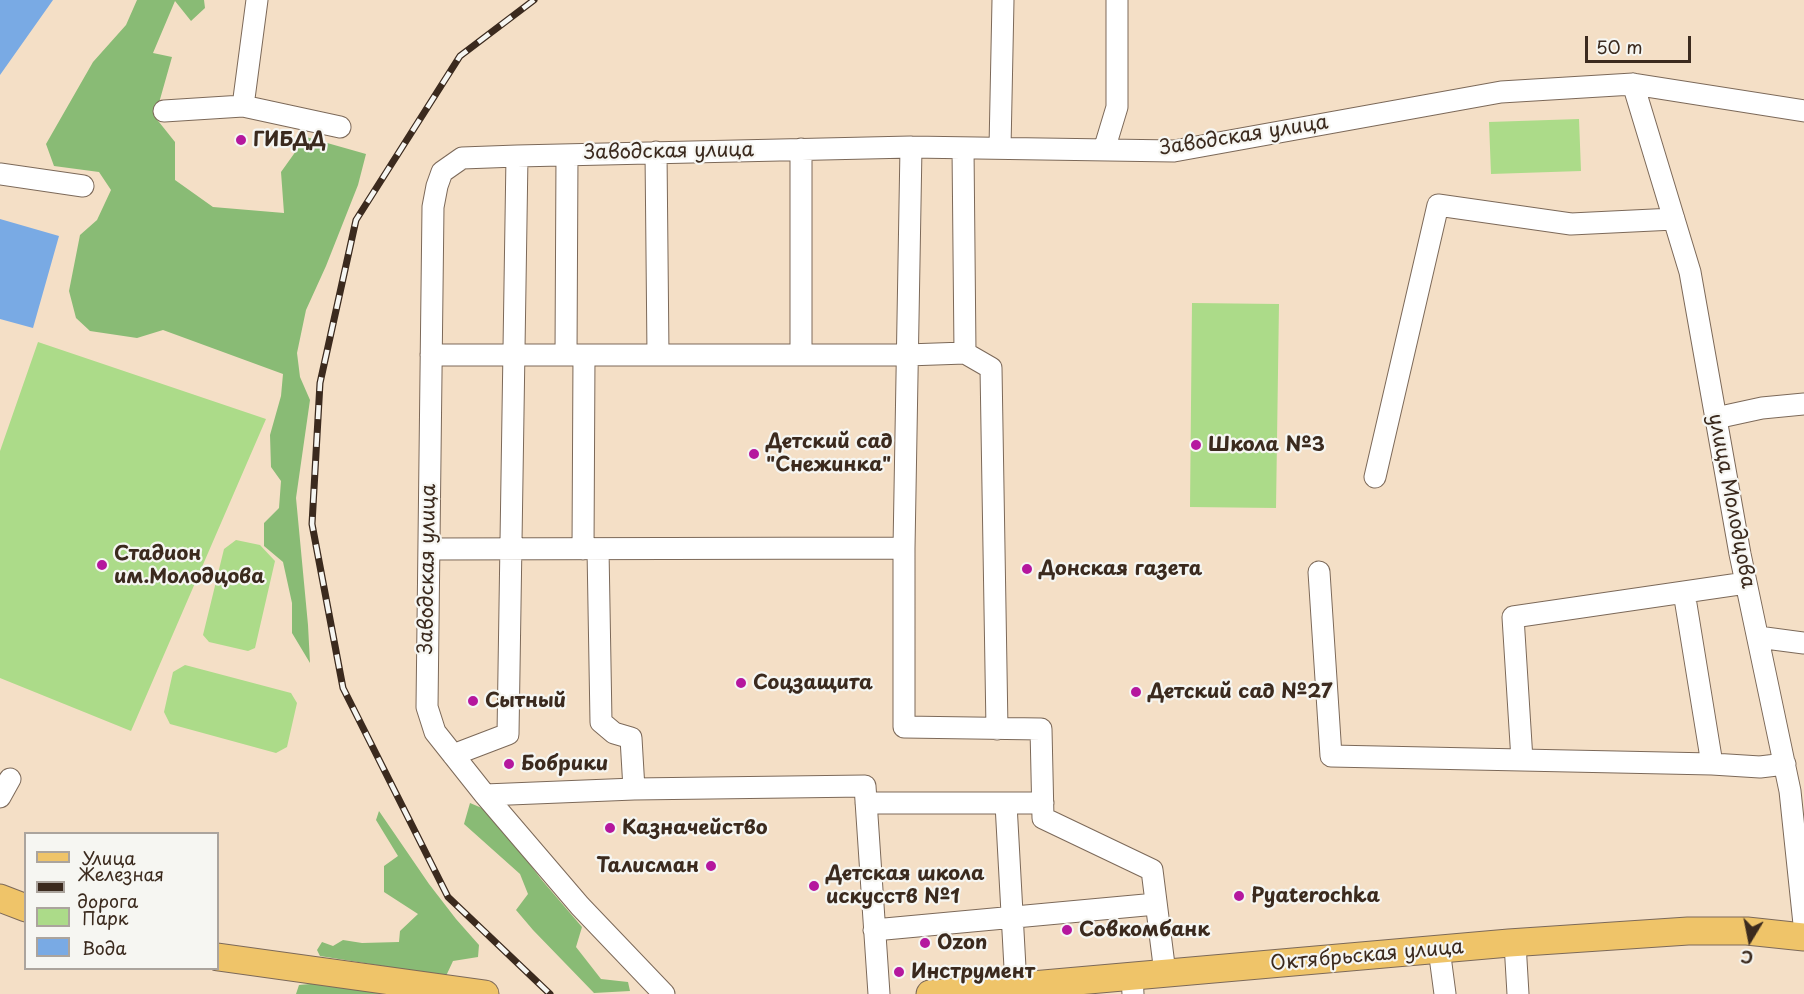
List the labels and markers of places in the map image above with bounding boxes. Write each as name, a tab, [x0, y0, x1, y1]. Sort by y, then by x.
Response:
place label: ГИБДД	[253, 128, 326, 152]
marker: ГИБДД	[234, 133, 248, 147]
place label: Детский сад "Снежинка"	[766, 430, 893, 477]
place label: Школа №3	[1208, 433, 1325, 457]
marker: Школа №3	[1189, 438, 1203, 452]
marker: Детский сад "Снежинка"	[747, 447, 761, 461]
place label: Стадион им.Молодцова	[114, 542, 265, 589]
place label: Донская газета	[1039, 557, 1202, 581]
marker: Стадион им.Молодцова	[95, 558, 109, 572]
marker: Донская газета	[1020, 562, 1034, 576]
place label: Соцзащита	[753, 671, 873, 695]
marker: Соцзащита	[734, 676, 748, 690]
place label: Детский сад №27	[1148, 680, 1332, 704]
marker: Детский сад №27	[1129, 685, 1143, 699]
place label: Сытный	[485, 689, 566, 713]
marker: Сытный	[466, 694, 480, 708]
place label: Бобрики	[521, 752, 608, 776]
marker: Бобрики	[502, 757, 516, 771]
place label: Казначейство	[622, 816, 768, 840]
marker: Казначейство	[603, 821, 617, 835]
place label: Талисман	[596, 854, 699, 878]
marker: Талисман	[704, 859, 718, 873]
place label: Детская школа искусств №1	[826, 862, 985, 909]
marker: Детская школа искусств №1	[807, 879, 821, 893]
place label: Pyaterochka	[1251, 884, 1380, 908]
marker: Pyaterochka	[1232, 889, 1246, 903]
place label: Совкомбанк	[1079, 918, 1210, 942]
marker: Совкомбанк	[1060, 923, 1074, 937]
place label: Ozon	[937, 931, 987, 955]
marker: Ozon	[918, 936, 932, 950]
place label: Инструмент	[911, 960, 1035, 984]
marker: Инструмент	[892, 965, 906, 979]

